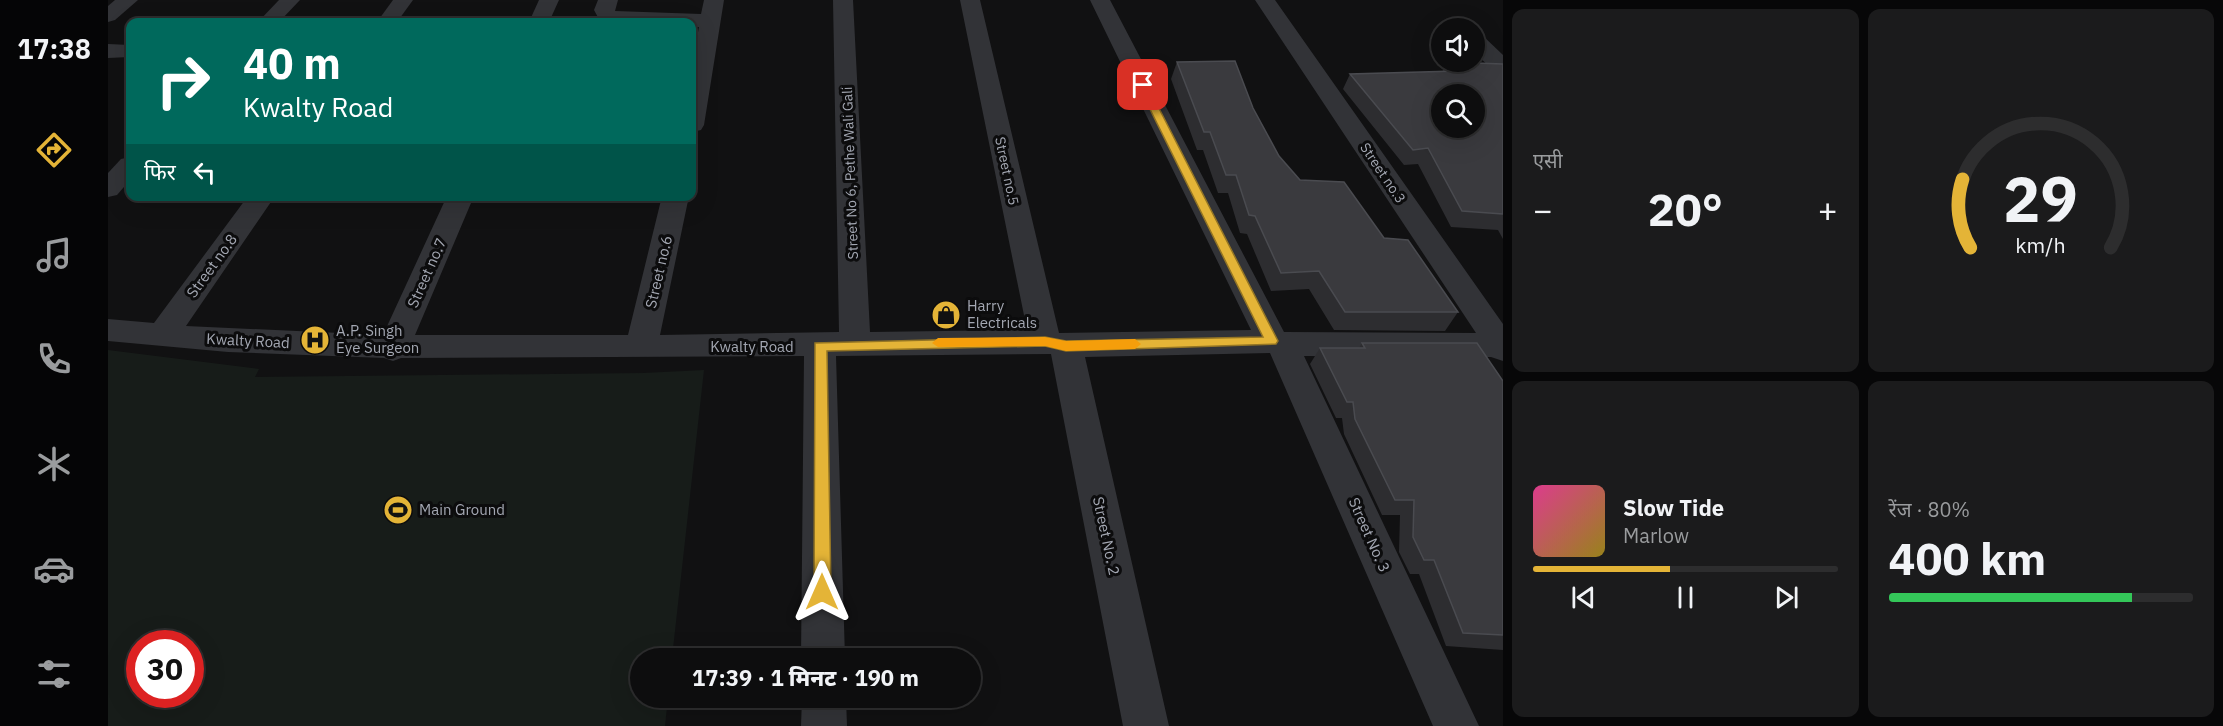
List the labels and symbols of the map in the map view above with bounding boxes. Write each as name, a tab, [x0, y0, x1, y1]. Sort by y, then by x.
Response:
pin	[1117, 59, 1168, 110]
street label: Street No 6, Pethe Wali Gali	[838, 86, 862, 260]
street label: Street no.5	[991, 135, 1023, 207]
street label: Street no.3	[1356, 139, 1410, 207]
street label: Street no.8	[182, 230, 241, 301]
street label: Street no.6	[641, 234, 676, 310]
street label: Street no.7	[403, 235, 450, 311]
place label: Harry Electricals	[967, 296, 1037, 332]
shop icon: Harry Electricals	[930, 299, 962, 331]
place label: A.P. Singh Eye Surgeon	[336, 321, 419, 357]
hospital icon: A.P. Singh Eye Surgeon	[299, 324, 331, 356]
street label: Kwalty Road	[206, 329, 290, 352]
street label: Kwalty Road	[710, 337, 794, 356]
sports icon: Main Ground	[382, 494, 414, 526]
street label: Street No. 3	[1345, 494, 1394, 575]
street label: Street No. 2	[1089, 495, 1124, 577]
place label: Main Ground	[419, 500, 505, 519]
position arrow	[790, 560, 854, 624]
speed limit sign: 30	[126, 630, 204, 708]

